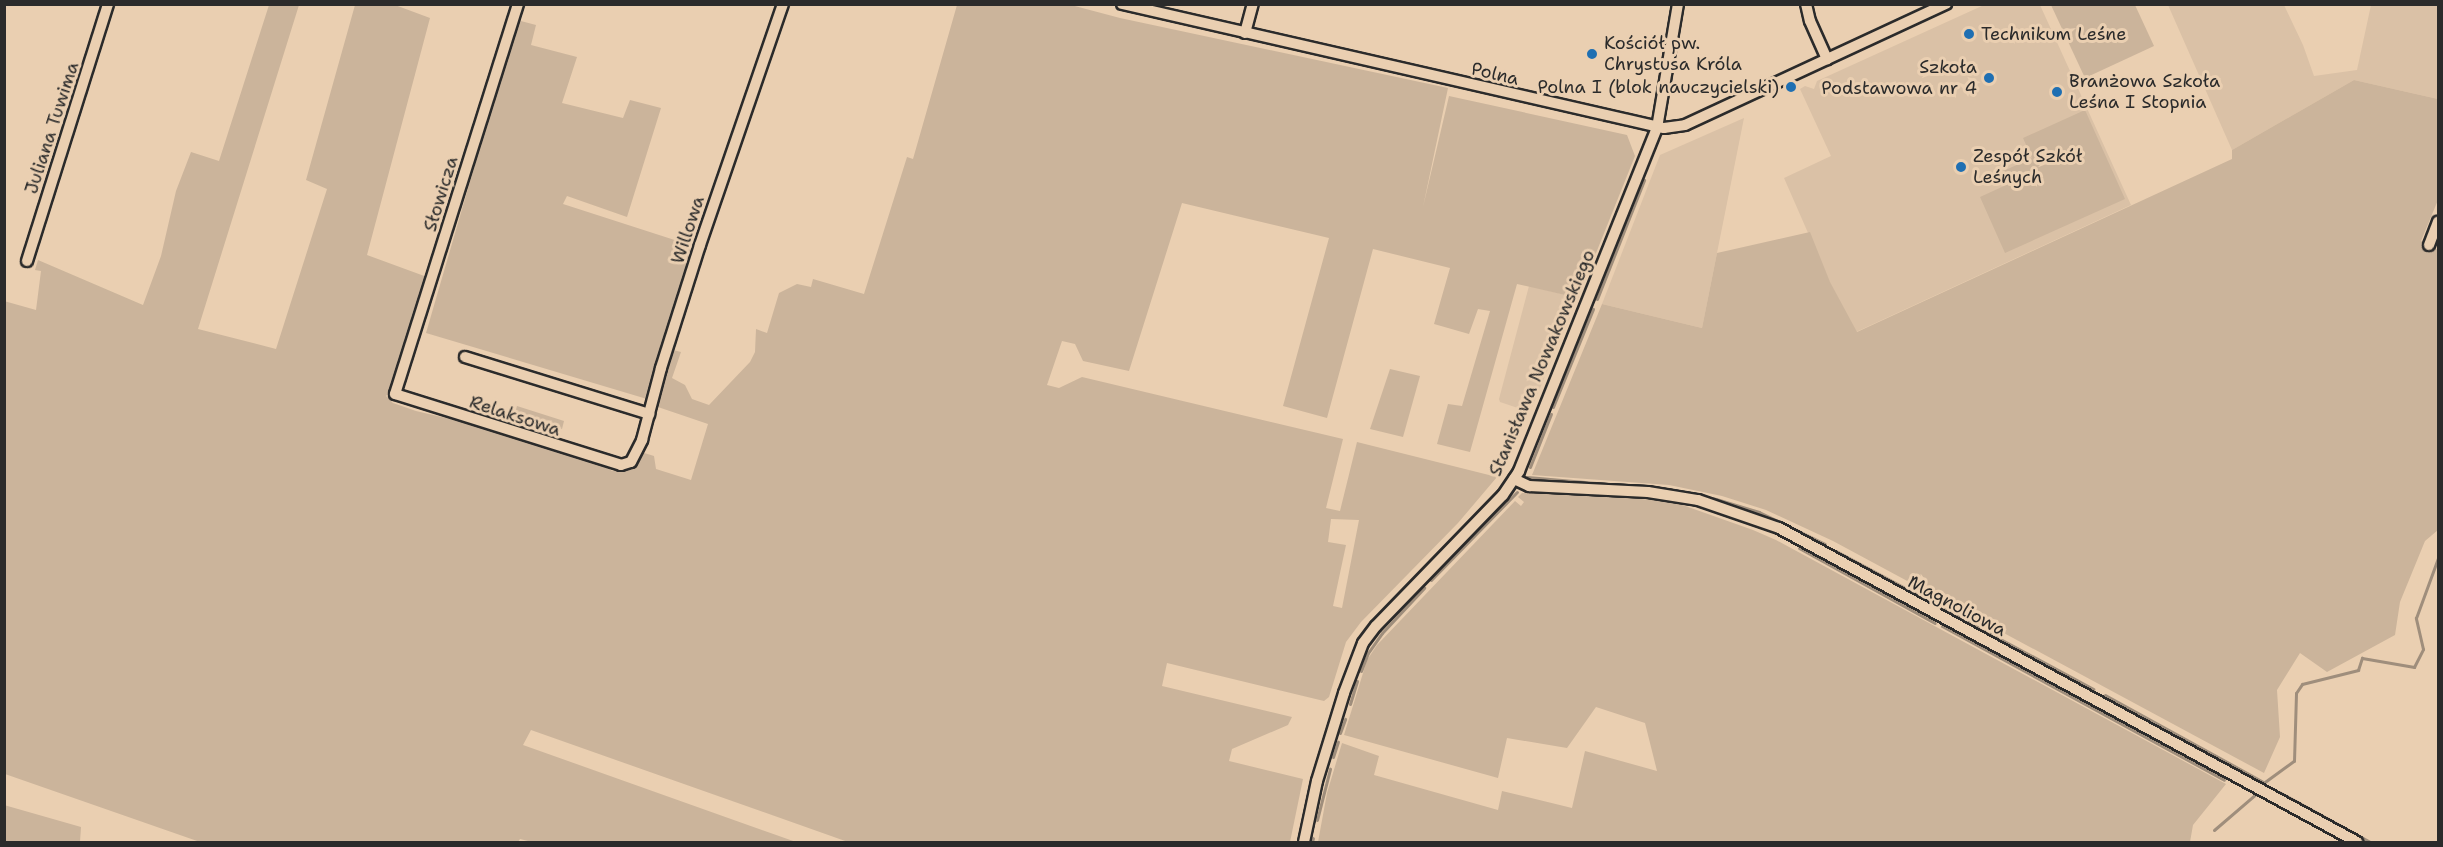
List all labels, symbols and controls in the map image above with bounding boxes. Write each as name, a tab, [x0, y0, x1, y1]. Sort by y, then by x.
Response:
place label: Technikum Leśne	[1981, 23, 2126, 45]
marker: Technikum Leśne	[1962, 27, 1976, 41]
place label: Kościół pw. Chrystusa Króla	[1604, 33, 1742, 76]
marker: Kościół pw. Chrystusa Króla	[1585, 47, 1599, 61]
place label: Szkoła Podstawowa nr 4	[1821, 57, 1977, 100]
street label: Polna	[1469, 58, 1521, 90]
street label: Juliana Tuwima	[21, 59, 83, 197]
marker: Szkoła Podstawowa nr 4	[1982, 71, 1996, 85]
place label: Branżowa Szkoła Leśna I Stopnia	[2069, 71, 2220, 113]
place label: Polna I (blok nauczycielski)	[1538, 76, 1779, 98]
marker: Polna I (blok nauczycielski)	[1784, 80, 1798, 94]
marker: Branżowa Szkoła Leśna I Stopnia	[2050, 85, 2064, 99]
place label: Zespół Szkół Leśnych	[1973, 146, 2083, 188]
street label: Słowicza	[419, 154, 463, 234]
marker: Zespół Szkół Leśnych	[1954, 160, 1968, 174]
street label: Willowa	[667, 193, 709, 267]
street label: Stanisława Nowakowskiego	[1484, 247, 1600, 479]
street label: Relaksowa	[467, 391, 563, 441]
street label: Magnoliowa	[1904, 571, 2010, 641]

